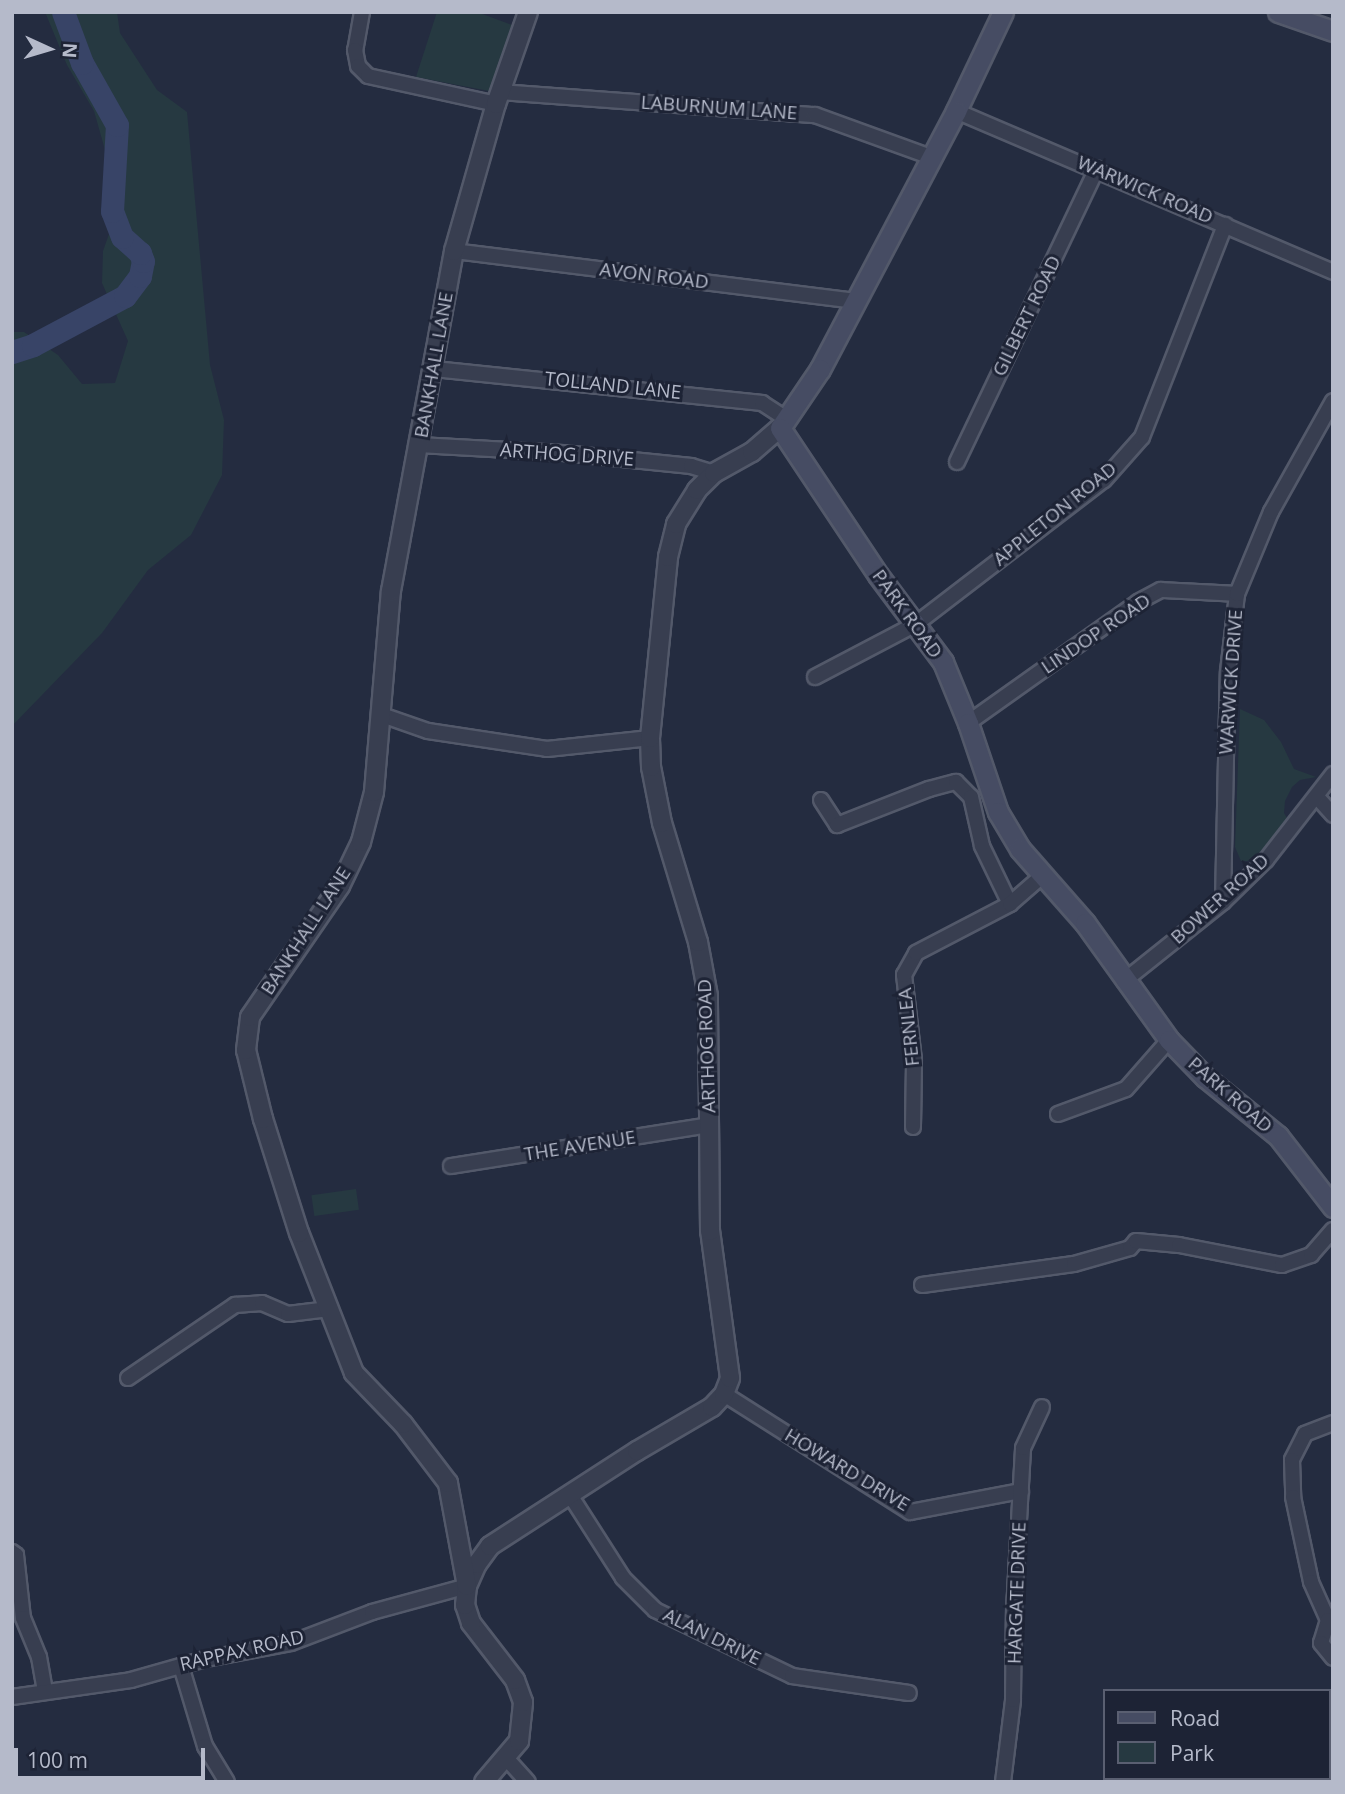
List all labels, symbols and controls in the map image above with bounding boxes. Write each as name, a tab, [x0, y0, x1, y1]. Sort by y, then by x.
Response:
north arrow	[14, 14, 84, 84]
text: N	[56, 42, 83, 59]
street label: LABURNUM LANE	[640, 91, 798, 125]
street label: WARWICK ROAD	[1074, 151, 1216, 229]
street label: GILBERT ROAD	[988, 252, 1066, 380]
street label: AVON ROAD	[598, 258, 710, 294]
street label: BANKHALL LANE	[410, 290, 458, 440]
street label: TOLLAND LANE	[544, 368, 682, 404]
street label: ARTHOG DRIVE	[499, 439, 635, 471]
street label: APPLETON ROAD	[989, 457, 1121, 571]
street label: PARK ROAD	[867, 565, 947, 663]
street label: LINDOP ROAD	[1037, 589, 1155, 679]
street label: WARWICK DRIVE	[1215, 609, 1247, 755]
street label: BOWER ROAD	[1166, 849, 1274, 949]
street label: BANKHALL LANE	[256, 863, 356, 999]
street label: ARTHOG ROAD	[693, 979, 721, 1113]
street label: FERNLEA	[894, 987, 924, 1067]
street label: PARK ROAD	[1183, 1052, 1277, 1138]
street label: THE AVENUE	[523, 1126, 637, 1166]
street label: HOWARD DRIVE	[780, 1424, 914, 1516]
street label: HARGATE DRIVE	[1003, 1522, 1031, 1664]
street label: ALAN DRIVE	[659, 1604, 765, 1670]
street label: RAPPAX ROAD	[178, 1626, 306, 1676]
legend	[1104, 1689, 1331, 1780]
text: Road	[1170, 1704, 1220, 1732]
scale bar	[18, 1734, 208, 1778]
text: Park	[1170, 1739, 1214, 1767]
text: 100 m	[27, 1746, 88, 1774]

